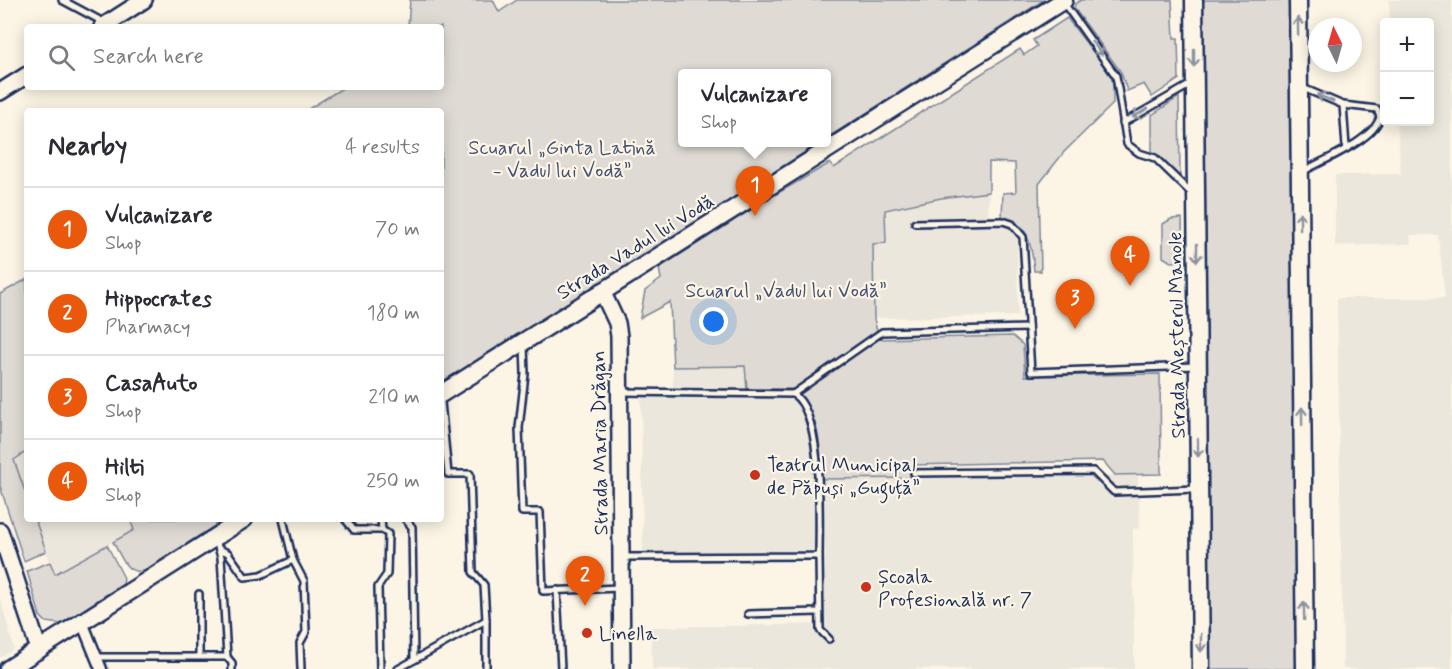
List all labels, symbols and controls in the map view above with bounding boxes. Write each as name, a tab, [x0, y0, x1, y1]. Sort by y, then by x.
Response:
one-way arrow	[1293, 16, 1304, 36]
north arrow	[1308, 18, 1362, 72]
map controls	[1380, 18, 1434, 126]
button: +	[1380, 18, 1434, 72]
search box	[24, 24, 444, 90]
one-way arrow	[1090, 40, 1103, 56]
icon: search	[45, 41, 78, 74]
text: Search here	[93, 43, 204, 71]
one-way arrow	[1188, 48, 1200, 68]
popup	[678, 69, 831, 147]
button: −	[1380, 72, 1434, 126]
text: Vulcanizare	[701, 81, 808, 109]
one-way arrow	[1316, 92, 1334, 103]
one-way arrow	[1132, 107, 1149, 119]
text: Shop	[701, 109, 737, 136]
text: Nearby	[48, 130, 127, 164]
text: 4 results	[345, 134, 420, 161]
park label: Scuarul „Ginta Latină - Vadul lui Vodă”	[468, 135, 656, 185]
pin: 1	[736, 166, 774, 216]
street label: Strada Vadul lui Vodă	[552, 188, 720, 307]
text: Vulcanizare	[105, 202, 213, 230]
one-way arrow	[1294, 211, 1306, 231]
text: 1	[63, 216, 72, 243]
text: 70 m	[375, 216, 420, 243]
text: Shop	[105, 230, 142, 257]
street label: Strada Meșterul Manole	[1162, 231, 1193, 439]
pin: 4	[1110, 236, 1150, 286]
one-way arrow	[1191, 243, 1203, 263]
park label: Scuarul „Vadul lui Vodă”	[685, 278, 887, 305]
pin: 3	[1056, 280, 1094, 329]
text: Hippocrates	[105, 286, 212, 314]
text: 2	[63, 300, 72, 327]
text: 180 m	[367, 300, 420, 327]
your location	[699, 307, 728, 336]
text: Pharmacy	[105, 314, 191, 341]
street label: Strada Maria Drăgan	[585, 350, 616, 536]
text: CasaAuto	[105, 370, 197, 398]
text: 3	[63, 384, 72, 411]
text: 210 m	[368, 384, 420, 411]
text: Shop	[105, 398, 142, 425]
one-way arrow	[1297, 406, 1308, 426]
one-way arrow	[1193, 438, 1204, 458]
place label: Teatrul Municipal de Păpuși „Guguță”	[767, 452, 920, 504]
text: Hilti	[105, 454, 144, 482]
text: 4	[62, 468, 73, 495]
text: 250 m	[366, 468, 420, 495]
marker: Teatrul Municipal de Păpuși „Guguță”	[748, 468, 762, 482]
text: Shop	[105, 482, 142, 509]
pin: 2	[566, 556, 604, 606]
place label: Școala Profesională nr. 7	[878, 564, 1032, 614]
marker: Școala Profesională nr. 7	[859, 580, 873, 594]
one-way arrow	[1299, 601, 1310, 621]
place label: Linella	[599, 621, 658, 648]
marker: Linella	[580, 626, 594, 640]
one-way arrow	[1195, 633, 1207, 653]

